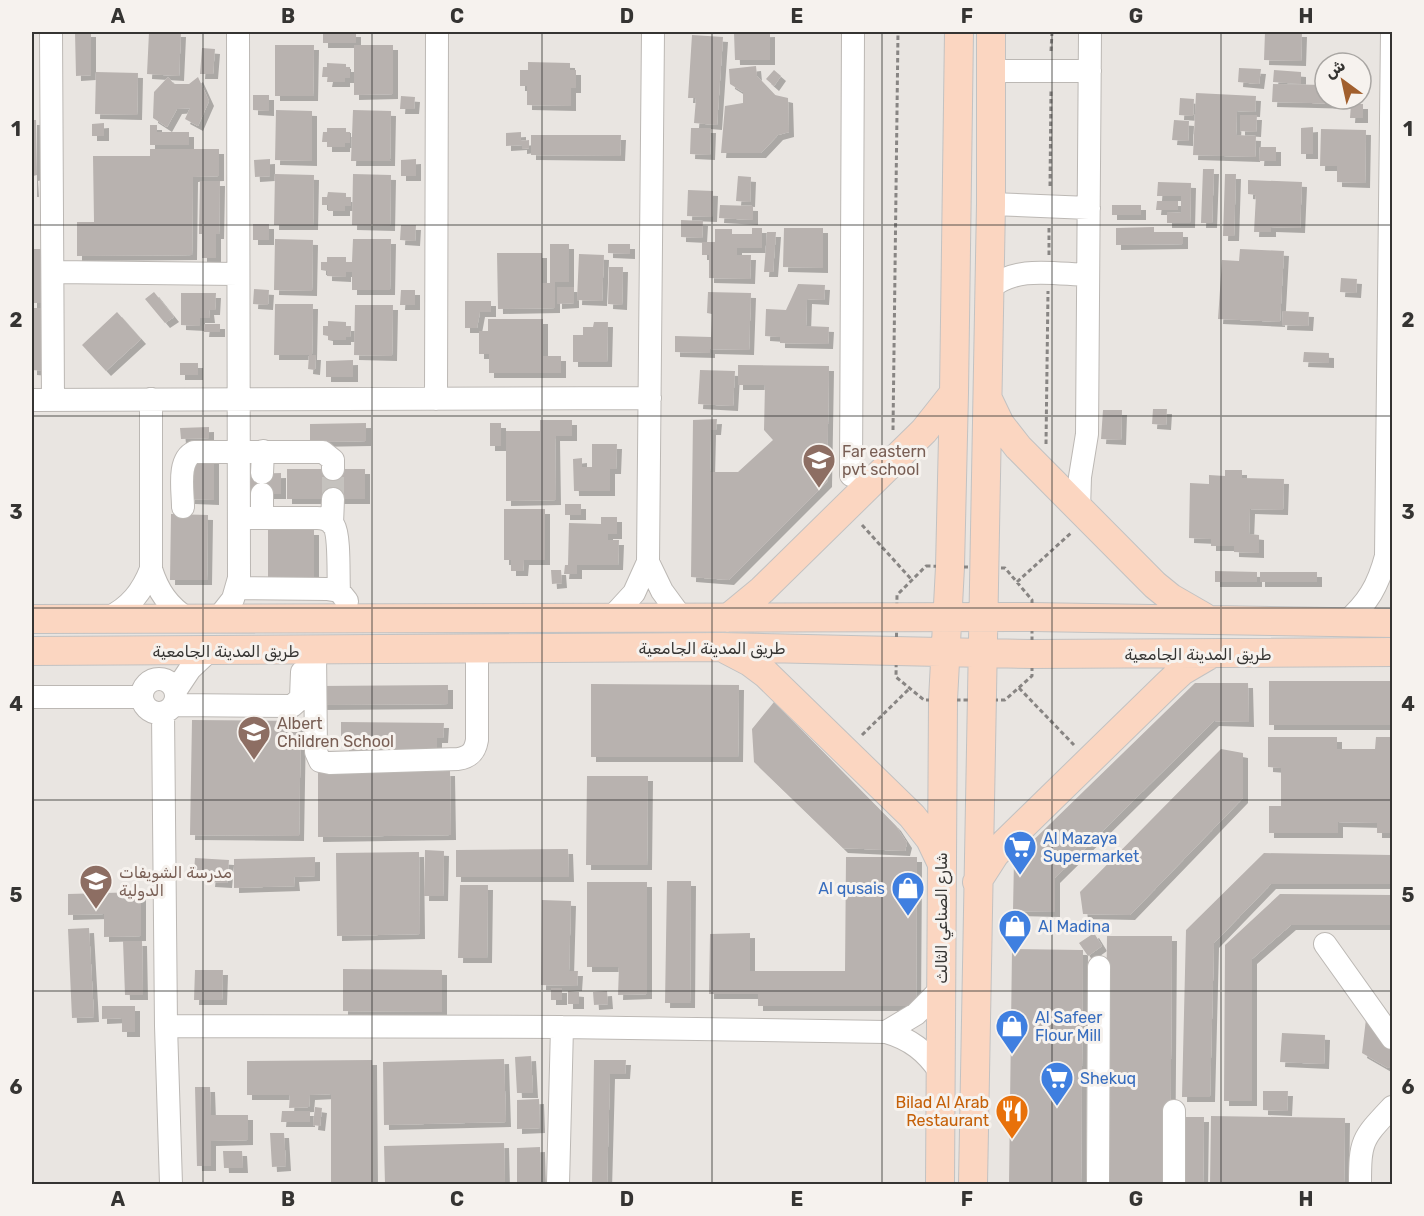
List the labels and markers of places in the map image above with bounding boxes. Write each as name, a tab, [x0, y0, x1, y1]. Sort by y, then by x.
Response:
school or university icon: Far eastern pvt school	[801, 442, 837, 489]
place label: Far eastern pvt school	[842, 442, 926, 479]
school or university icon: Albert Children School	[236, 714, 272, 761]
place label: Albert Children School	[277, 714, 394, 751]
supermarket icon: Al Mazaya Supermarket	[1002, 829, 1038, 876]
place label: Al Mazaya Supermarket	[1043, 829, 1139, 866]
school or university icon: مدرسة الشويفات الدولية	[78, 863, 114, 910]
place label: مدرسة الشويفات الدولية	[119, 863, 232, 901]
shop icon: Al qusais	[890, 870, 926, 917]
place label: Al qusais	[818, 879, 885, 898]
shop icon: Al Madina	[997, 908, 1033, 955]
place label: Al Madina	[1038, 917, 1110, 936]
shop icon: Al Safeer Flour Mill	[994, 1008, 1030, 1055]
place label: Al Safeer Flour Mill	[1035, 1008, 1102, 1045]
supermarket icon: Shekuq	[1039, 1060, 1075, 1107]
place label: Shekuq	[1080, 1069, 1136, 1088]
place label: Bilad Al Arab Restaurant	[896, 1093, 989, 1130]
restaurant icon: Bilad Al Arab Restaurant	[994, 1093, 1030, 1140]

